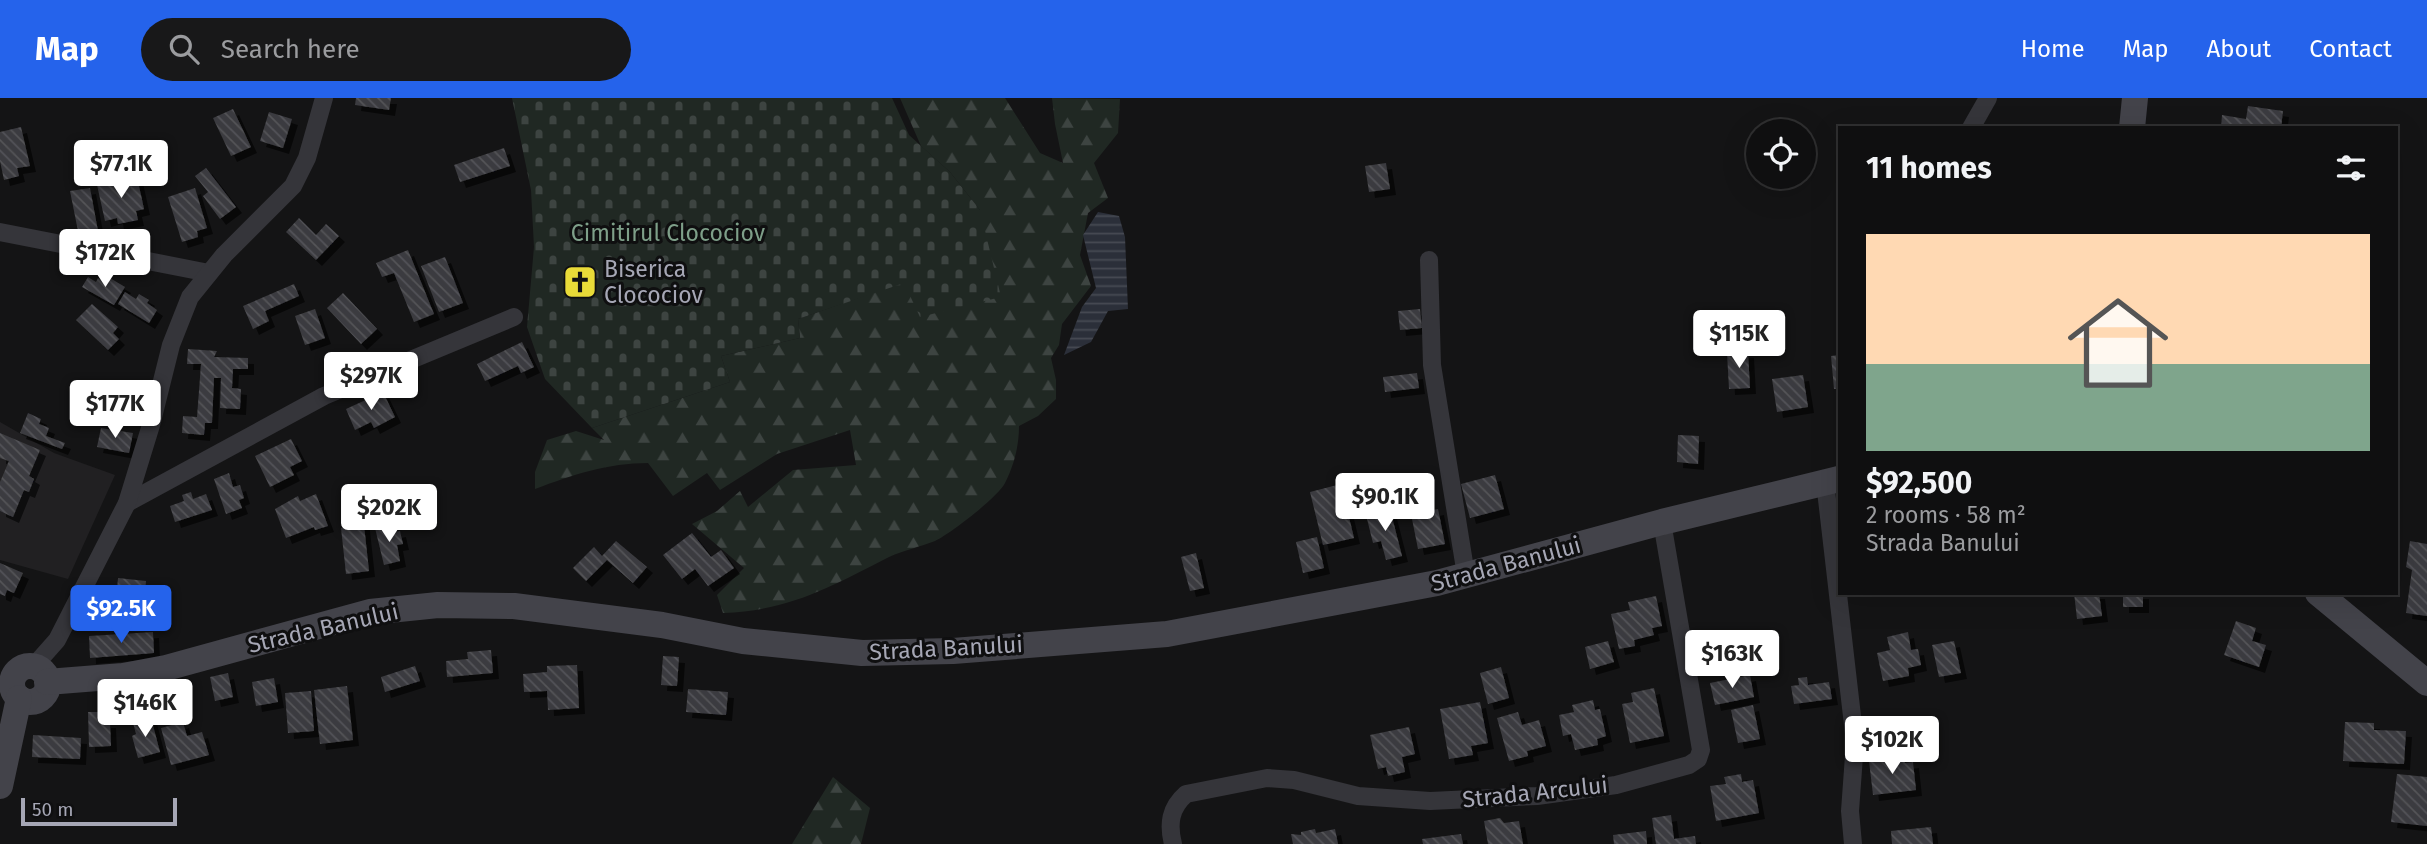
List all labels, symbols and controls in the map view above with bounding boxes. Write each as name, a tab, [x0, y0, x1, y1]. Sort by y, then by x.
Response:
search box	[141, 18, 631, 81]
text: Map	[35, 29, 99, 69]
icon: search	[165, 30, 203, 68]
text: Search here	[221, 34, 360, 65]
text: Home	[2021, 35, 2085, 63]
text: Map	[2123, 35, 2169, 63]
text: About	[2207, 35, 2271, 63]
text: Contact	[2309, 35, 2392, 63]
map controls	[1746, 119, 1816, 189]
button: locate	[1746, 119, 1816, 189]
pin: $77.1K	[64, 140, 178, 200]
text: $77.1K	[90, 149, 152, 177]
icon: filters	[2332, 149, 2370, 187]
text: 11 homes	[1866, 150, 1992, 186]
park label: Cimitirul Clocociov	[571, 219, 766, 247]
pin: $172K	[56, 230, 154, 289]
text: $172K	[75, 238, 135, 266]
place label: Biserica Clocociov	[604, 255, 703, 309]
church icon: Biserica Clocociov	[561, 263, 599, 301]
icon: home	[2055, 280, 2181, 406]
pin: $115K	[1690, 310, 1788, 370]
text: $115K	[1709, 319, 1769, 347]
pin: $297K	[322, 352, 420, 412]
text: $297K	[340, 361, 402, 389]
pin: $177K	[66, 380, 164, 440]
text: $177K	[86, 389, 144, 417]
text: $92,500	[1866, 465, 1972, 501]
pin: $90.1K	[1328, 474, 1442, 533]
text: $90.1K	[1351, 482, 1419, 510]
pin: $202K	[340, 484, 438, 544]
text: $202K	[357, 493, 421, 521]
text: 2 rooms · 58 m²	[1866, 501, 2026, 529]
text: Strada Banului	[1866, 529, 2020, 557]
street label: Strada Banului	[1428, 531, 1584, 597]
pin: $92.5K	[64, 586, 178, 645]
text: $92.5K	[86, 594, 156, 622]
street label: Strada Banului	[245, 597, 401, 659]
street label: Strada Banului	[868, 630, 1024, 666]
pin: $163K	[1683, 630, 1781, 690]
text: $163K	[1701, 639, 1763, 667]
pin: $146K	[96, 680, 194, 739]
text: $146K	[114, 688, 177, 716]
pin: $102K	[1843, 716, 1941, 776]
text: $102K	[1861, 725, 1923, 753]
street label: Strada Arcului	[1461, 770, 1609, 814]
scale bar	[21, 795, 177, 827]
text: 50 m	[32, 798, 73, 821]

